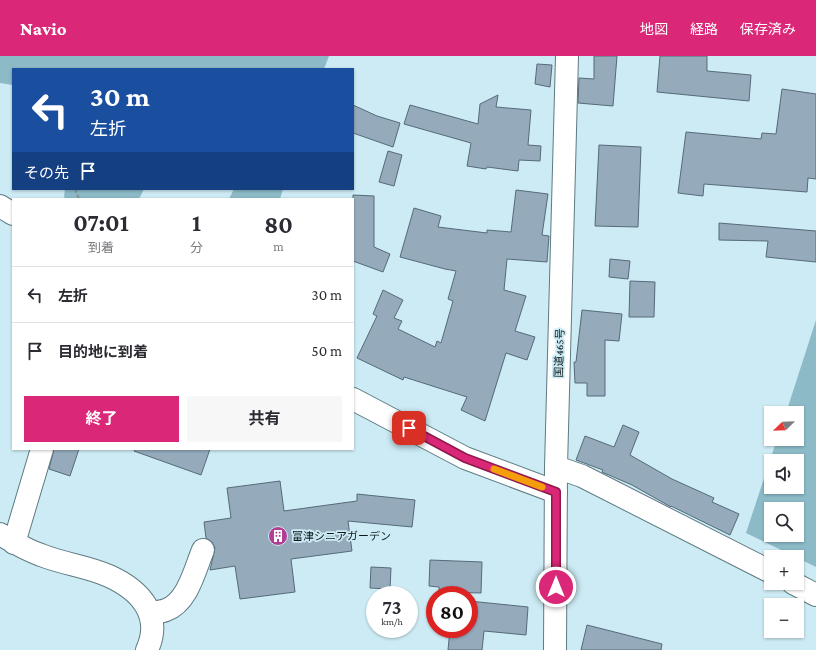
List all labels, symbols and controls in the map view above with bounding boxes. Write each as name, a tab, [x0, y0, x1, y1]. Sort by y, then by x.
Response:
text: Navio	[20, 18, 67, 39]
text: 地図	[640, 21, 668, 37]
text: 経路	[690, 21, 718, 37]
text: 保存済み	[740, 21, 796, 37]
text: 30 m	[90, 81, 150, 112]
icon: left	[24, 84, 76, 136]
text: 左折	[90, 119, 126, 139]
icon: arrive	[77, 160, 99, 182]
text: その先	[24, 165, 69, 181]
text: 07:01	[73, 209, 129, 236]
text: 1	[192, 209, 201, 236]
text: 80	[264, 211, 293, 238]
text: m	[273, 239, 284, 254]
text: 到着	[88, 240, 114, 255]
text: 分	[190, 240, 203, 255]
icon: left	[24, 284, 46, 306]
text: 30 m	[312, 287, 342, 303]
text: 左折	[58, 288, 88, 304]
street label: 国道465号	[552, 328, 566, 378]
icon: arrive	[24, 340, 46, 362]
text: 50 m	[312, 343, 342, 359]
text: 目的地に到着	[58, 344, 148, 360]
button: 終了	[24, 396, 179, 442]
button: 共有	[187, 396, 342, 442]
north arrow	[764, 406, 804, 446]
map controls	[764, 406, 804, 638]
pin	[392, 411, 426, 445]
icon: arrive	[398, 417, 420, 439]
button: sound	[764, 454, 804, 494]
button: search	[764, 502, 804, 542]
building icon: 富津シニアガーデン	[267, 525, 289, 547]
place label: 富津シニアガーデン	[292, 530, 391, 542]
button: +	[764, 550, 804, 590]
position arrow	[535, 566, 577, 608]
speed limit sign: 80	[426, 586, 478, 638]
text: 73	[382, 596, 402, 618]
button: −	[764, 598, 804, 638]
text: km/h	[381, 616, 403, 627]

